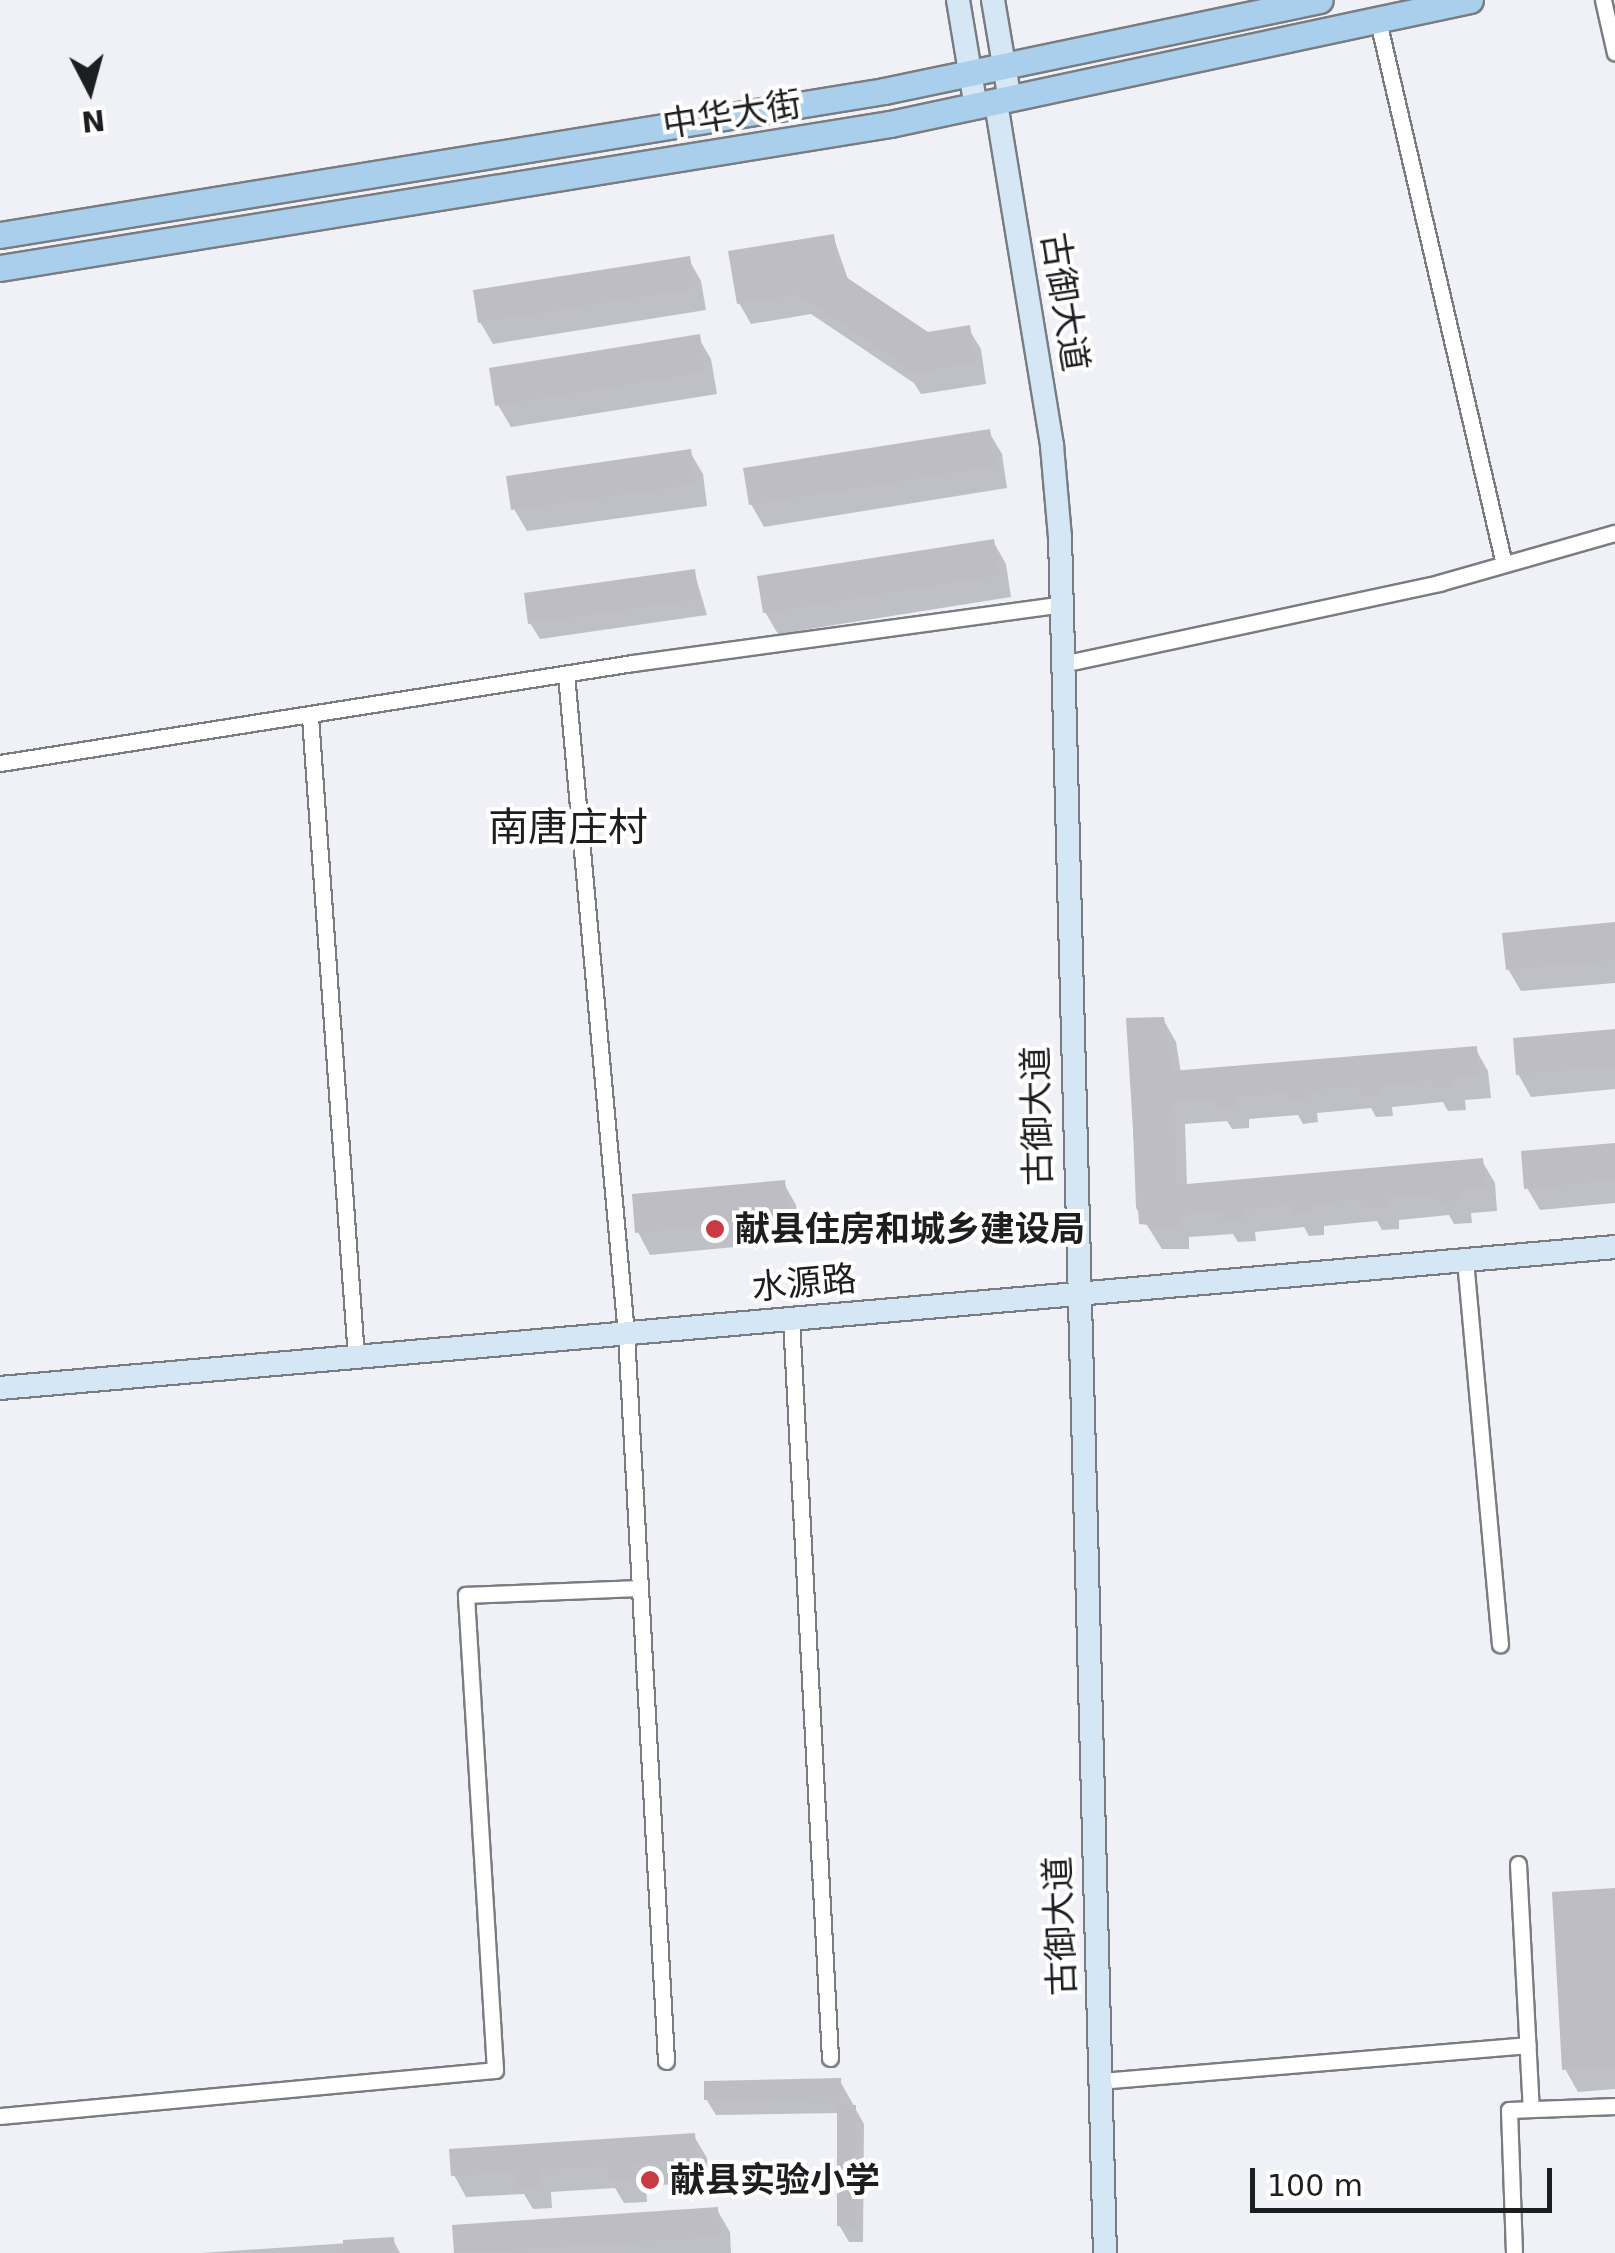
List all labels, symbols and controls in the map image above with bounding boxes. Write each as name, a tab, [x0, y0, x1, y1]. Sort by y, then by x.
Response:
north arrow	[40, 40, 140, 140]
street label: 中华大街	[660, 82, 804, 146]
text: N	[80, 103, 107, 138]
street label: 古御大道	[1033, 230, 1097, 374]
district label: 南唐庄村	[488, 803, 648, 851]
street label: 古御大道	[1015, 1046, 1059, 1186]
place label: 献县住房和城乡建设局	[735, 1208, 1085, 1250]
marker: 献县住房和城乡建设局	[704, 1218, 726, 1240]
street label: 水源路	[750, 1258, 858, 1308]
street label: 古御大道	[1037, 1855, 1083, 1997]
scale bar	[1255, 2148, 1558, 2210]
place label: 献县实验小学	[670, 2159, 880, 2201]
text: 100 m	[1267, 2168, 1363, 2203]
marker: 献县实验小学	[639, 2169, 661, 2191]

